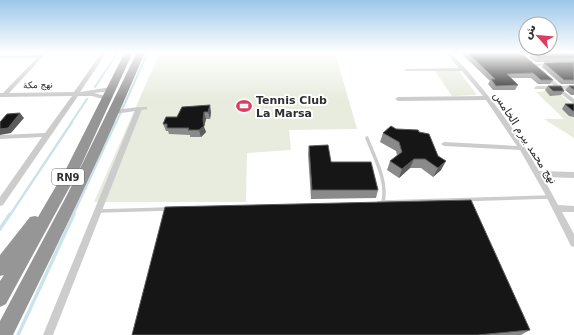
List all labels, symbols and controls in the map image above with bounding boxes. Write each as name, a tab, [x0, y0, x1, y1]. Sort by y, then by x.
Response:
north arrow	[518, 16, 558, 56]
text: ش	[520, 22, 539, 41]
street label: نهج مكة	[23, 80, 53, 90]
street label: نهج محمد بيرم الخامس	[490, 90, 560, 186]
place label: Tennis Club La Marsa	[256, 94, 327, 120]
sports icon: Tennis Club La Marsa	[235, 97, 253, 115]
road number: RN9	[52, 169, 84, 185]

